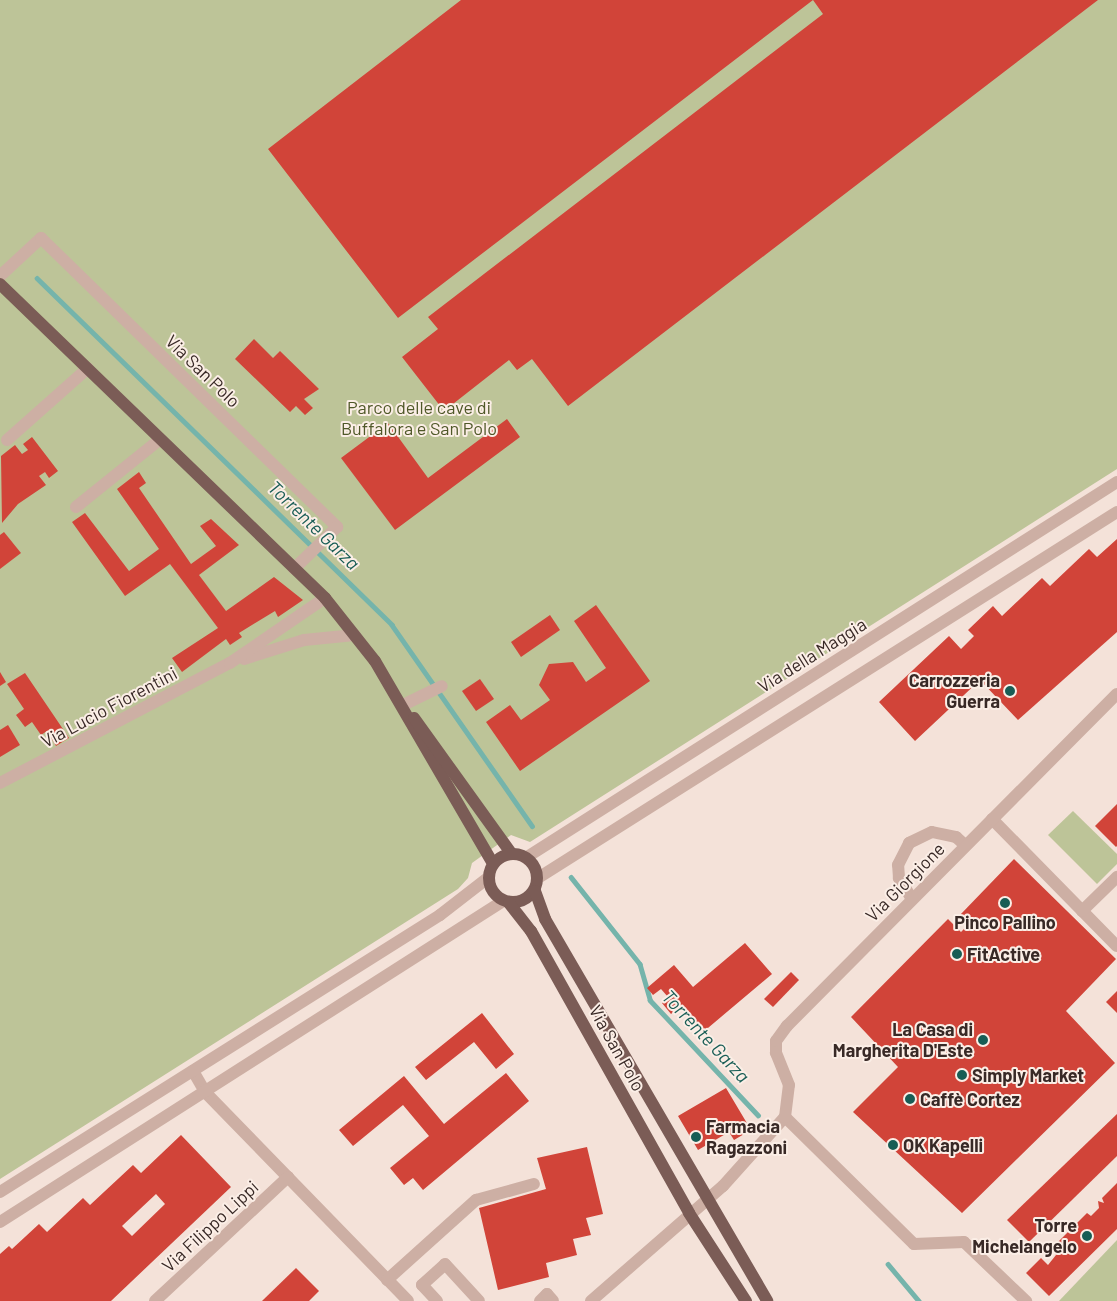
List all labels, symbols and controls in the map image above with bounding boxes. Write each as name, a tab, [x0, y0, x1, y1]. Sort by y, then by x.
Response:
street label: Via San Polo	[161, 330, 245, 412]
park label: Parco delle cave di Buffalora e San Polo	[341, 397, 497, 439]
water label: Torrente Garza	[263, 476, 365, 574]
street label: Via della Maggia	[754, 613, 870, 697]
street label: Via Lucio Fiorentini	[37, 662, 181, 752]
place label: Carrozzeria Guerra	[909, 670, 1000, 712]
marker: Carrozzeria Guerra	[1004, 685, 1016, 697]
street label: Via Giorgione	[861, 838, 949, 926]
marker: Pinco Pallino	[999, 897, 1011, 909]
place label: Pinco Pallino	[954, 911, 1056, 933]
place label: FitActive	[967, 943, 1040, 965]
marker: FitActive	[951, 948, 963, 960]
water label: Torrente Garza	[657, 985, 755, 1087]
street label: Via San Polo	[585, 1001, 649, 1095]
place label: La Casa di Margherita D'Este	[833, 1019, 973, 1062]
marker: La Casa di Margherita D'Este	[977, 1034, 989, 1046]
place label: Simply Market	[972, 1064, 1084, 1086]
marker: Simply Market	[956, 1069, 968, 1081]
place label: Caffè Cortez	[920, 1088, 1020, 1110]
marker: Caffè Cortez	[904, 1093, 916, 1105]
place label: Farmacia Ragazzoni	[706, 1116, 787, 1158]
marker: Farmacia Ragazzoni	[690, 1131, 702, 1143]
place label: OK Kapelli	[903, 1134, 983, 1156]
marker: OK Kapelli	[887, 1139, 899, 1151]
street label: Via Filippo Lippi	[157, 1176, 263, 1276]
place label: Torre Michelangelo	[972, 1215, 1077, 1258]
marker: Torre Michelangelo	[1081, 1230, 1093, 1242]

